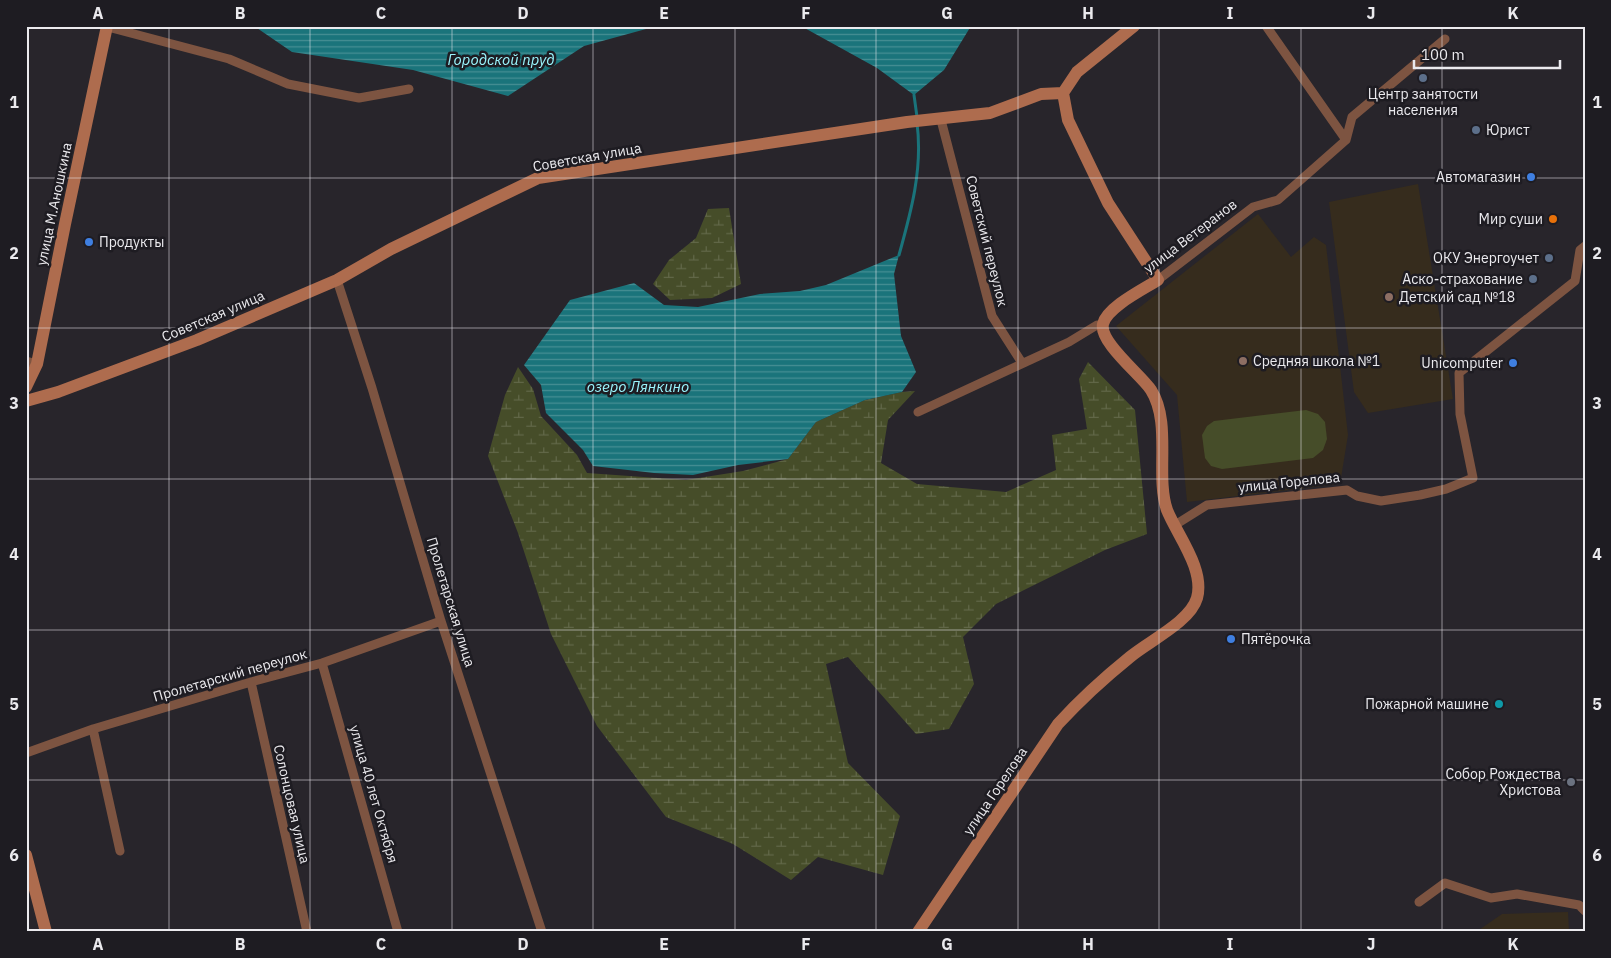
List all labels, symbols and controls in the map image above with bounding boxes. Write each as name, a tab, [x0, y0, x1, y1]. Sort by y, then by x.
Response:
text: A	[93, 3, 104, 23]
text: B	[235, 3, 246, 23]
text: C	[376, 3, 386, 23]
text: D	[517, 3, 529, 23]
text: E	[659, 3, 669, 23]
text: F	[801, 3, 811, 23]
text: G	[941, 3, 953, 23]
text: H	[1082, 3, 1094, 23]
text: I	[1227, 3, 1234, 23]
text: J	[1367, 3, 1375, 23]
text: K	[1507, 3, 1519, 23]
scale bar	[1414, 38, 1560, 70]
text: 100 m	[1421, 45, 1465, 64]
water label: Городской пруд	[447, 50, 555, 69]
marker: Центр занятости населения	[1417, 72, 1429, 84]
place label: Центр занятости населения	[1368, 85, 1478, 119]
text: 1	[9, 92, 19, 112]
text: 1	[1592, 92, 1602, 112]
place label: Юрист	[1486, 121, 1530, 139]
marker: Юрист	[1470, 124, 1482, 136]
street label: Советская улица	[531, 139, 643, 175]
street label: улица М.Аношкина	[32, 140, 76, 267]
place label: Автомагазин	[1436, 168, 1521, 186]
marker: Автомагазин	[1525, 171, 1537, 183]
street label: Советский переулок	[962, 174, 1012, 309]
street label: улица Ветеранов	[1140, 195, 1240, 277]
place label: Мир суши	[1479, 210, 1543, 228]
marker: Мир суши	[1547, 213, 1559, 225]
place label: Продукты	[99, 233, 164, 251]
marker: Продукты	[83, 236, 95, 248]
text: 2	[9, 243, 19, 263]
text: 2	[1592, 243, 1602, 263]
place label: ОКУ Энергоучет	[1433, 249, 1539, 267]
marker: ОКУ Энергоучет	[1543, 252, 1555, 264]
place label: Аско-страхование	[1402, 270, 1523, 288]
marker: Аско-страхование	[1527, 273, 1539, 285]
street label: Советская улица	[159, 286, 268, 346]
place label: Детский сад №18	[1399, 288, 1515, 306]
marker: Детский сад №18	[1383, 291, 1395, 303]
place label: Средняя школа №1	[1253, 352, 1380, 370]
place label: Unicomputer	[1421, 354, 1503, 372]
marker: Средняя школа №1	[1237, 355, 1249, 367]
marker: Unicomputer	[1507, 357, 1519, 369]
water label: озеро Лянкино	[587, 377, 689, 396]
text: 3	[9, 393, 19, 413]
text: 3	[1592, 393, 1602, 413]
street label: улица Горелова	[1237, 468, 1341, 496]
street label: Пролетарская улица	[423, 535, 479, 670]
text: 4	[9, 544, 19, 564]
text: 4	[1592, 544, 1602, 564]
place label: Пятёрочка	[1241, 630, 1311, 648]
marker: Пятёрочка	[1225, 633, 1237, 645]
street label: Пролетарский переулок	[151, 644, 309, 706]
text: 5	[9, 694, 19, 714]
text: 5	[1592, 694, 1602, 714]
place label: Пожарной машине	[1365, 695, 1489, 713]
marker: Пожарной машине	[1493, 698, 1505, 710]
street label: улица 40 лет Октября	[346, 723, 402, 865]
street label: Солонцовая улица	[270, 743, 315, 866]
street label: улица Горелова	[959, 743, 1031, 838]
place label: Собор Рождества Христова	[1445, 765, 1562, 799]
marker: Собор Рождества Христова	[1565, 776, 1577, 788]
text: 6	[9, 845, 19, 865]
text: 6	[1592, 845, 1602, 865]
text: A	[93, 934, 104, 954]
text: B	[235, 934, 246, 954]
text: C	[376, 934, 386, 954]
text: D	[517, 934, 529, 954]
text: E	[659, 934, 669, 954]
text: F	[801, 934, 811, 954]
text: G	[941, 934, 953, 954]
text: H	[1082, 934, 1094, 954]
text: I	[1227, 934, 1234, 954]
text: J	[1367, 934, 1375, 954]
text: K	[1507, 934, 1519, 954]

